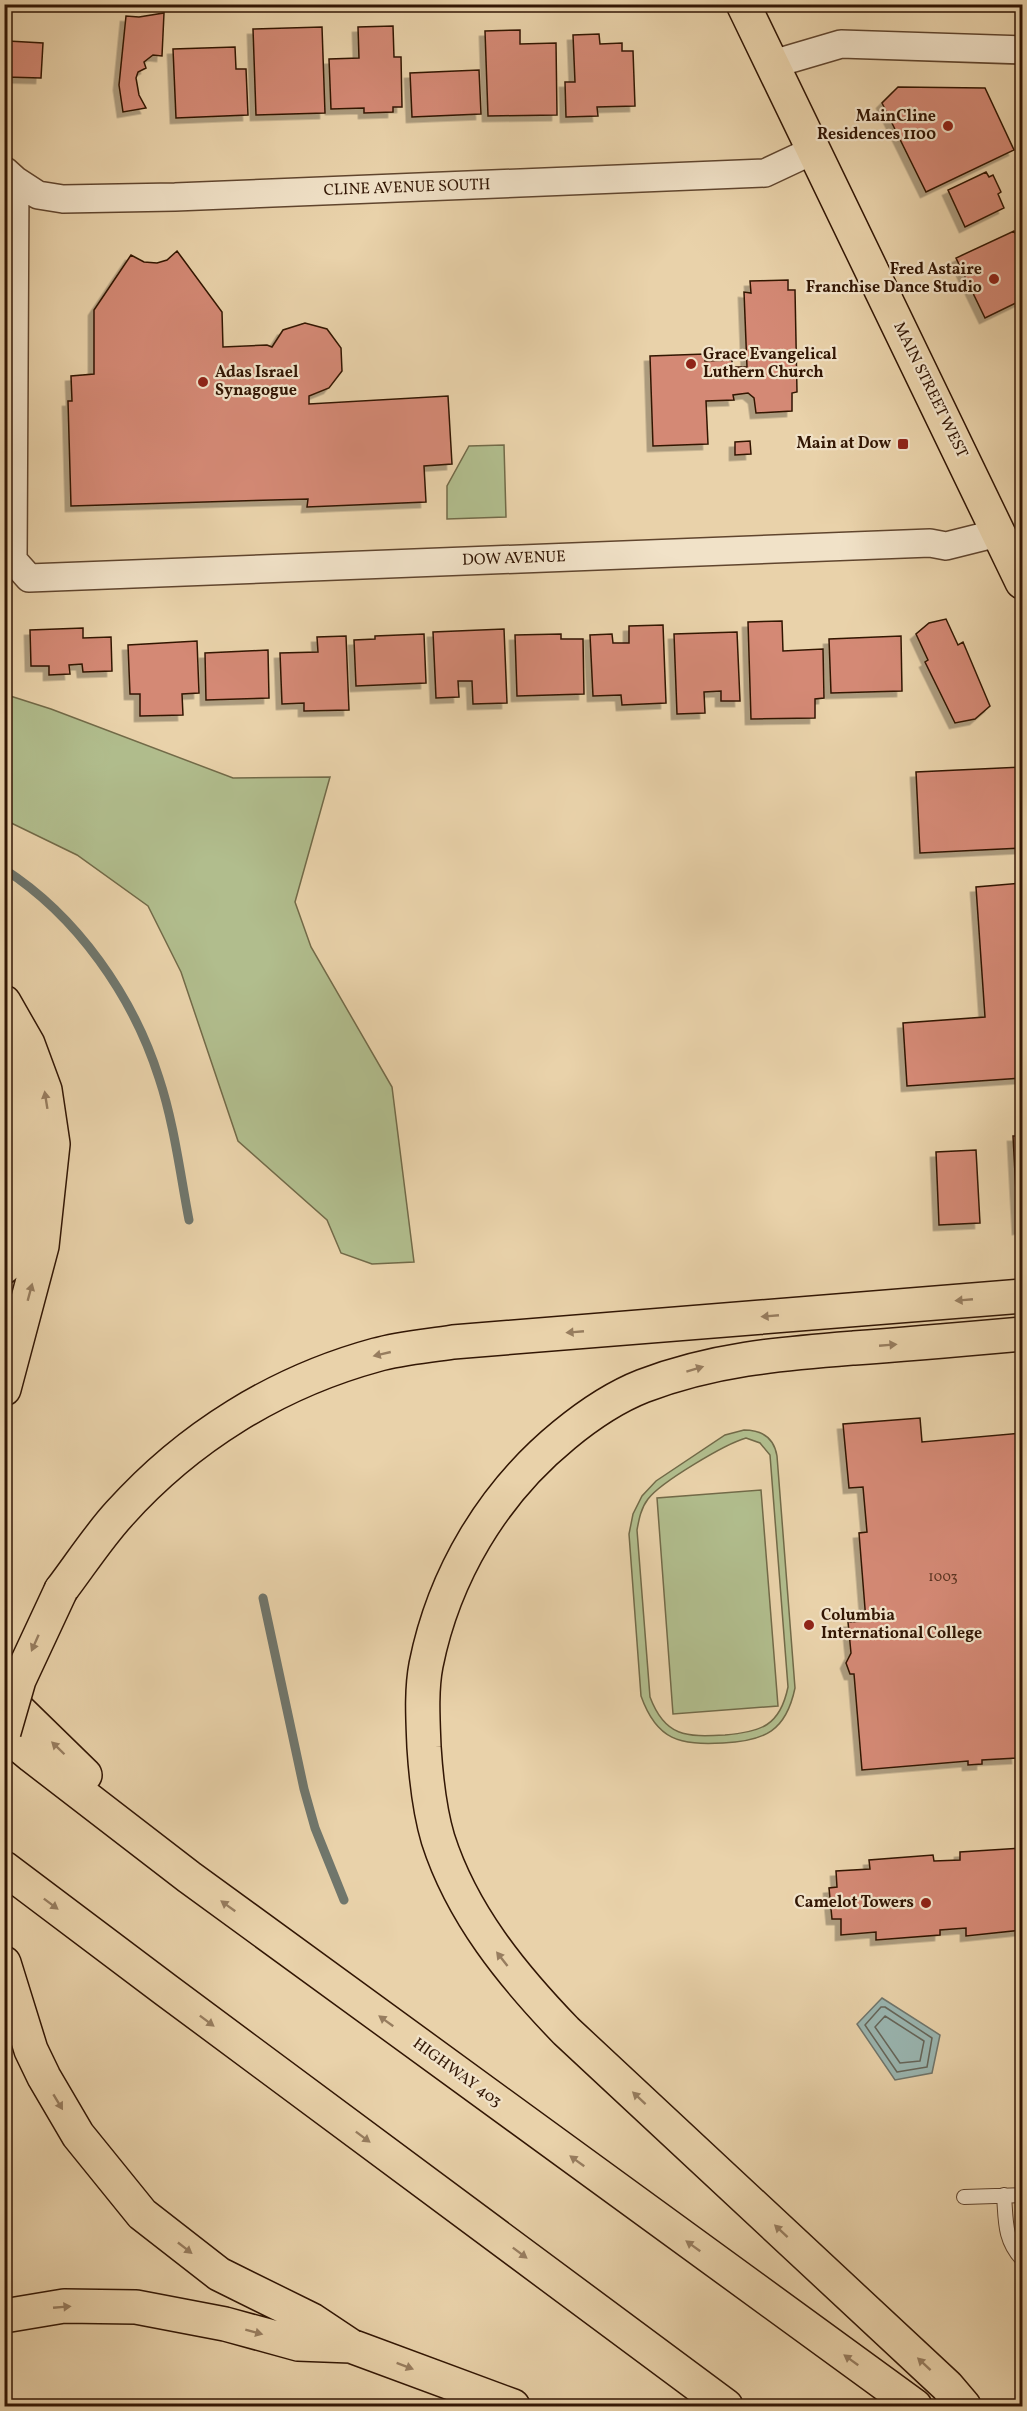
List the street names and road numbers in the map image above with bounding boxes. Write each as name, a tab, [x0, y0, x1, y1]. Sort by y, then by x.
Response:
street label: CLINE AVENUE SOUTH	[323, 174, 491, 202]
street label: MAIN STREET WEST	[888, 318, 972, 462]
street label: DOW AVENUE	[462, 546, 566, 572]
street label: HIGHWAY 403	[408, 2033, 506, 2113]

